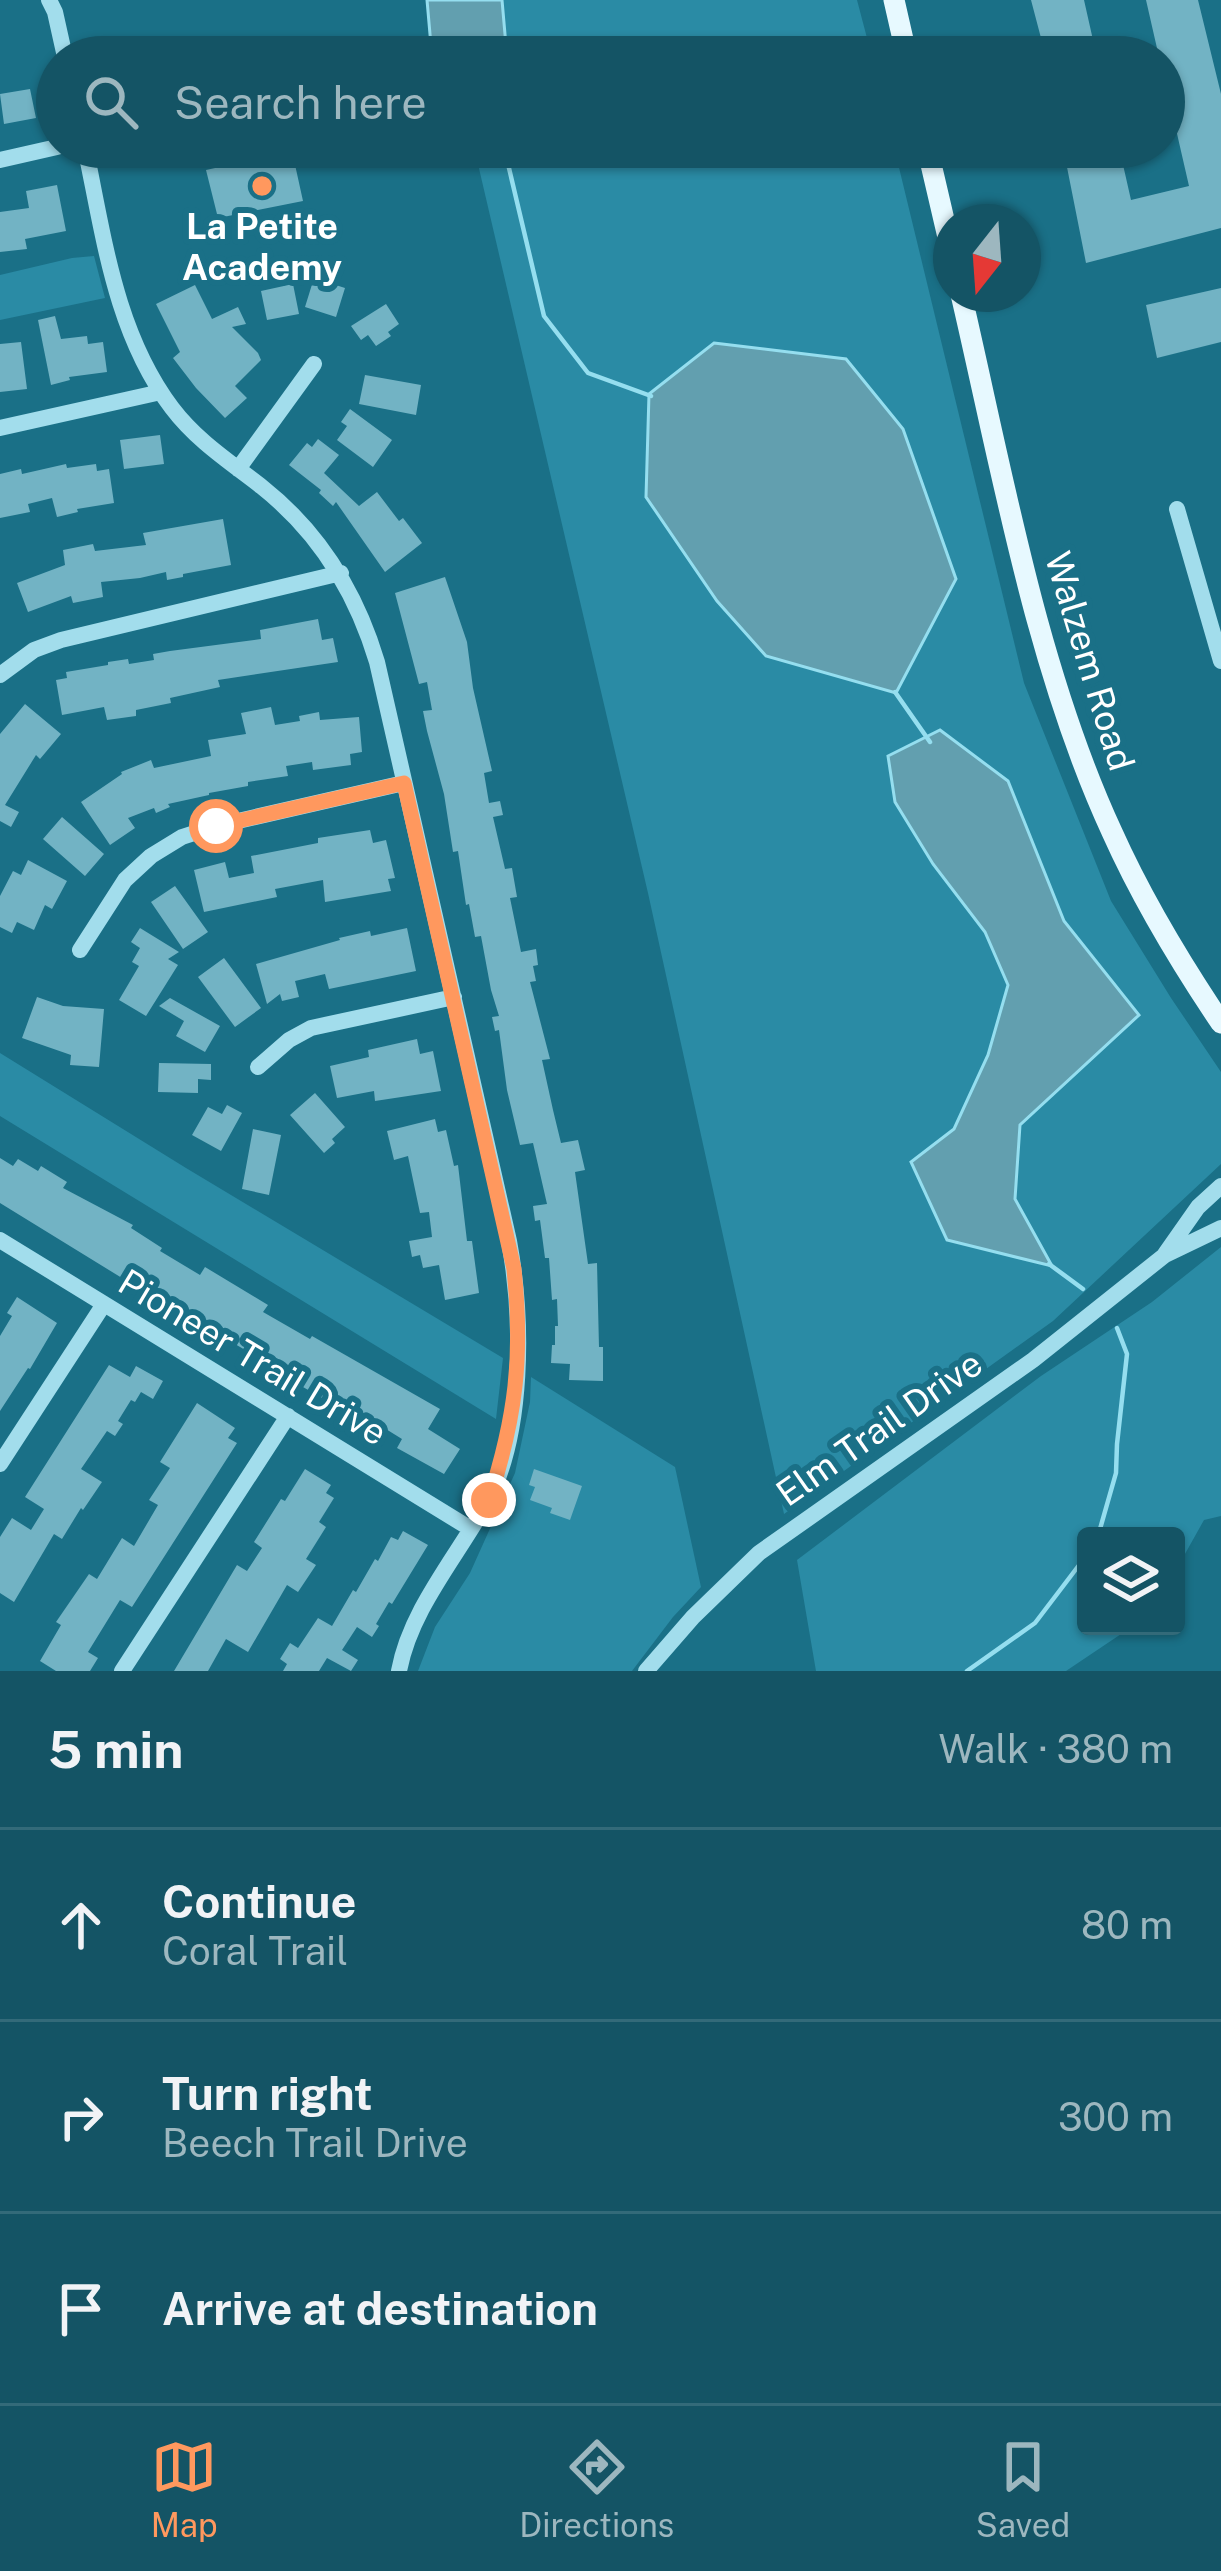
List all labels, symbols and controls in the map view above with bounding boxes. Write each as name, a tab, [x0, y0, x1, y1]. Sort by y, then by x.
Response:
search box	[36, 36, 1185, 168]
icon: search	[78, 69, 144, 135]
text: Search here	[174, 76, 427, 129]
marker: La Petite Academy	[249, 173, 275, 199]
north arrow	[933, 204, 1041, 312]
place label: La Petite Academy	[182, 205, 342, 288]
street label: Walzem Road	[1037, 547, 1143, 775]
route start	[189, 799, 243, 853]
street label: Pioneer Trail Drive	[111, 1260, 395, 1454]
street label: Elm Trail Drive	[768, 1342, 990, 1514]
route end	[462, 1473, 516, 1527]
map controls	[1077, 1527, 1185, 1635]
button: layers	[1077, 1527, 1185, 1635]
text: 5 min	[48, 1720, 184, 1779]
text: Walk · 380 m	[938, 1726, 1173, 1772]
text: Continue	[162, 1875, 356, 1928]
icon: ahead	[48, 1892, 114, 1958]
text: 80 m	[1081, 1902, 1173, 1948]
text: Coral Trail	[162, 1928, 348, 1974]
text: Turn right	[162, 2067, 373, 2120]
icon: right	[48, 2084, 114, 2150]
text: 300 m	[1058, 2094, 1173, 2140]
text: Beech Trail Drive	[162, 2120, 468, 2166]
icon: arrive	[48, 2276, 114, 2342]
text: Arrive at destination	[162, 2282, 598, 2335]
tab: Map	[151, 2434, 218, 2544]
tab: Directions	[519, 2434, 674, 2544]
tab: Saved	[976, 2434, 1070, 2544]

